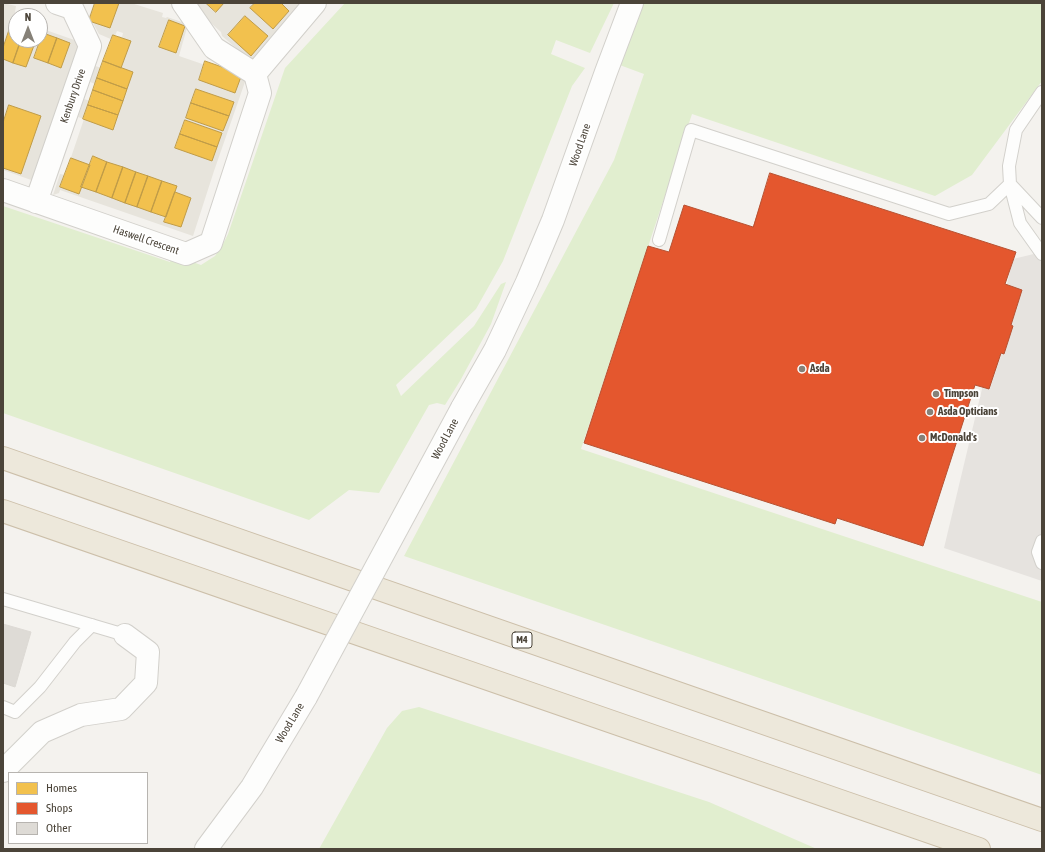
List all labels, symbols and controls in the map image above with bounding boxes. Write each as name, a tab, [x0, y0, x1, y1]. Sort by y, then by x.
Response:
north arrow	[8, 8, 48, 48]
text: N	[25, 11, 31, 23]
street label: Kenbury Drive	[58, 67, 88, 125]
street label: Wood Lane	[567, 122, 593, 168]
street label: Haswell Crescent	[111, 223, 181, 257]
place label: Asda	[810, 362, 830, 376]
marker: Asda	[797, 364, 807, 374]
place label: Timpson	[944, 387, 979, 401]
marker: Timpson	[931, 389, 941, 399]
place label: Asda Opticians	[938, 405, 997, 419]
marker: Asda Opticians	[925, 407, 935, 417]
street label: Wood Lane	[429, 416, 461, 462]
place label: McDonald's	[930, 431, 977, 445]
marker: McDonald's	[917, 433, 927, 443]
road number: M4	[512, 632, 532, 648]
street label: Wood Lane	[273, 701, 307, 745]
legend	[8, 772, 148, 844]
text: Homes	[46, 781, 77, 795]
text: Shops	[46, 801, 72, 815]
text: Other	[46, 821, 71, 835]

